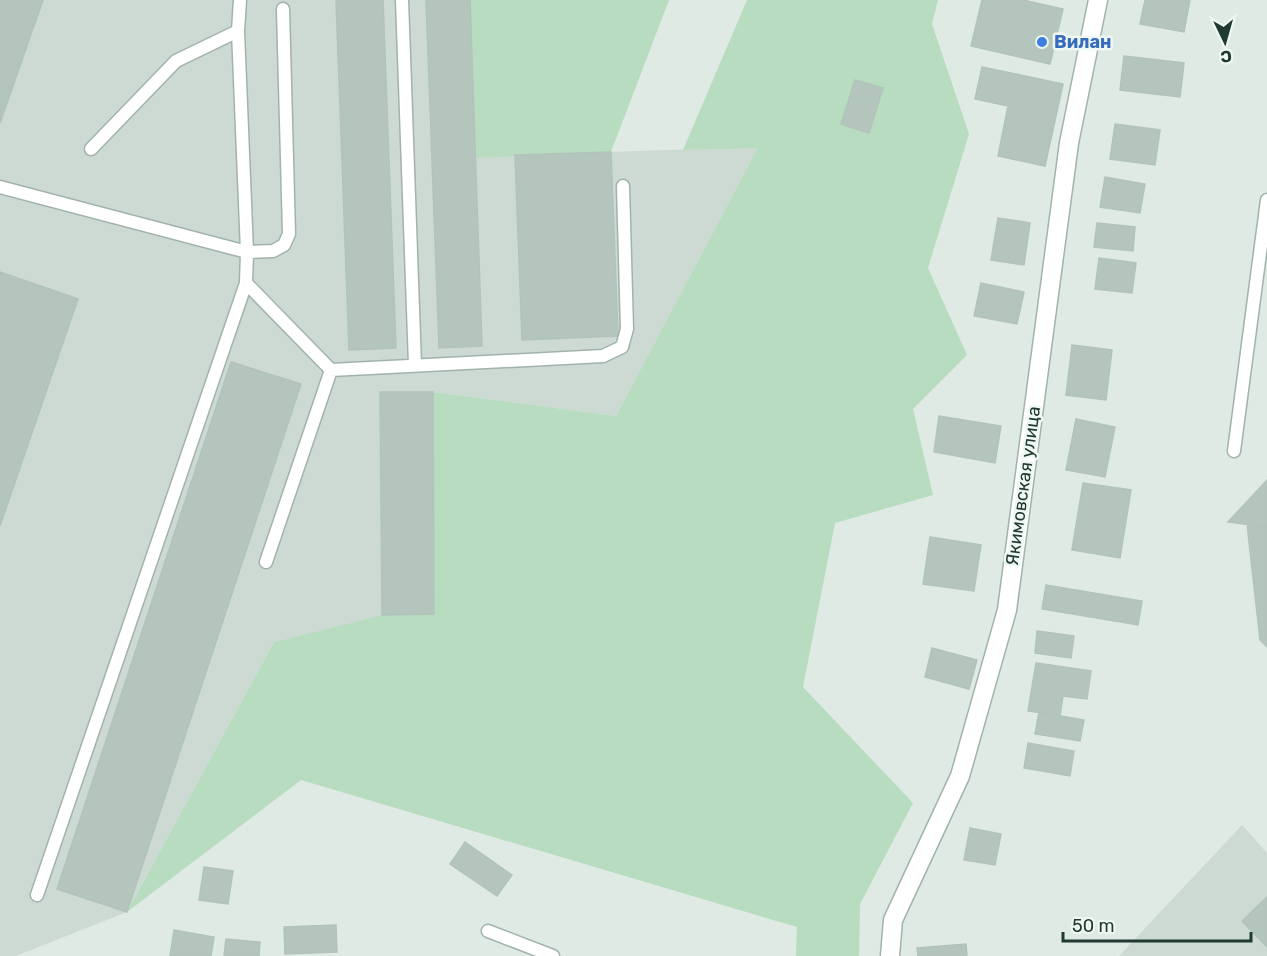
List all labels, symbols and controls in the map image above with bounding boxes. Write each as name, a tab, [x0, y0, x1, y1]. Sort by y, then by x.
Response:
north arrow	[1195, 12, 1255, 72]
place label: Вилан	[1054, 31, 1112, 53]
marker: Вилан	[1035, 35, 1049, 49]
text: С	[1220, 46, 1233, 66]
street label: Якимовская улица	[1001, 405, 1045, 567]
scale bar	[1063, 905, 1250, 943]
text: 50 m	[1072, 915, 1115, 937]

